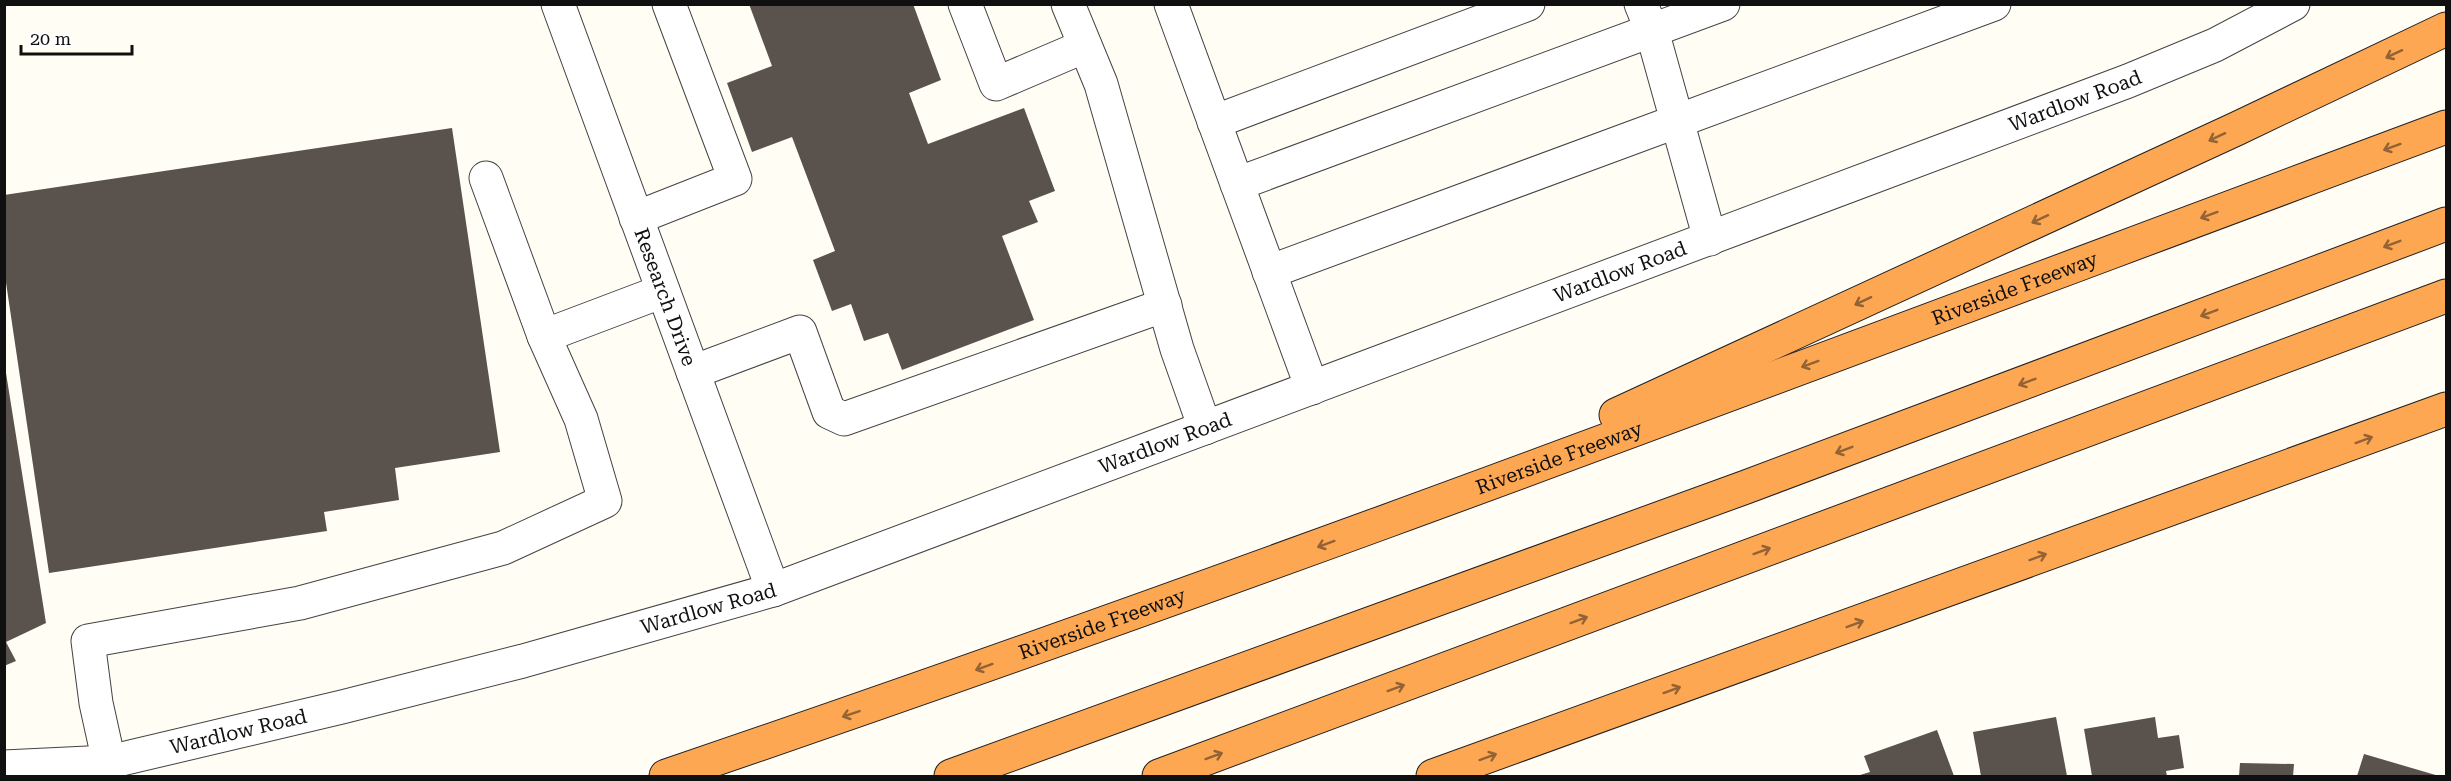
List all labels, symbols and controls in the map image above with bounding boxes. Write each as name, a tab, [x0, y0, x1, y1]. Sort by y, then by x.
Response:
scale bar	[21, 18, 132, 56]
text: 20 m	[30, 28, 71, 49]
one-way arrow	[2385, 48, 2403, 60]
street label: Wardlow Road	[2005, 65, 2145, 137]
one-way arrow	[2209, 132, 2227, 144]
one-way arrow	[2383, 142, 2402, 153]
one-way arrow	[2200, 210, 2219, 221]
one-way arrow	[2032, 214, 2050, 225]
street label: Research Drive	[629, 225, 702, 369]
street label: Wardlow Road	[1550, 236, 1690, 308]
one-way arrow	[2383, 240, 2402, 251]
street label: Riverside Freeway	[1928, 246, 2101, 330]
one-way arrow	[1855, 295, 1873, 307]
one-way arrow	[2200, 308, 2219, 319]
one-way arrow	[1801, 359, 1820, 370]
one-way arrow	[2018, 377, 2037, 388]
street label: Wardlow Road	[1095, 407, 1235, 479]
street label: Riverside Freeway	[1472, 416, 1646, 499]
one-way arrow	[2354, 433, 2372, 444]
one-way arrow	[1835, 446, 1854, 457]
one-way arrow	[1317, 539, 1336, 550]
one-way arrow	[1752, 545, 1771, 556]
one-way arrow	[2028, 551, 2047, 562]
street label: Wardlow Road	[638, 578, 779, 639]
street label: Riverside Freeway	[1015, 583, 1189, 665]
one-way arrow	[1569, 613, 1588, 624]
one-way arrow	[1845, 617, 1864, 628]
one-way arrow	[975, 662, 994, 673]
one-way arrow	[1387, 682, 1405, 693]
one-way arrow	[1662, 684, 1680, 695]
street label: Wardlow Road	[167, 704, 309, 759]
one-way arrow	[842, 709, 861, 720]
one-way arrow	[1204, 750, 1223, 761]
one-way arrow	[1478, 750, 1497, 761]

